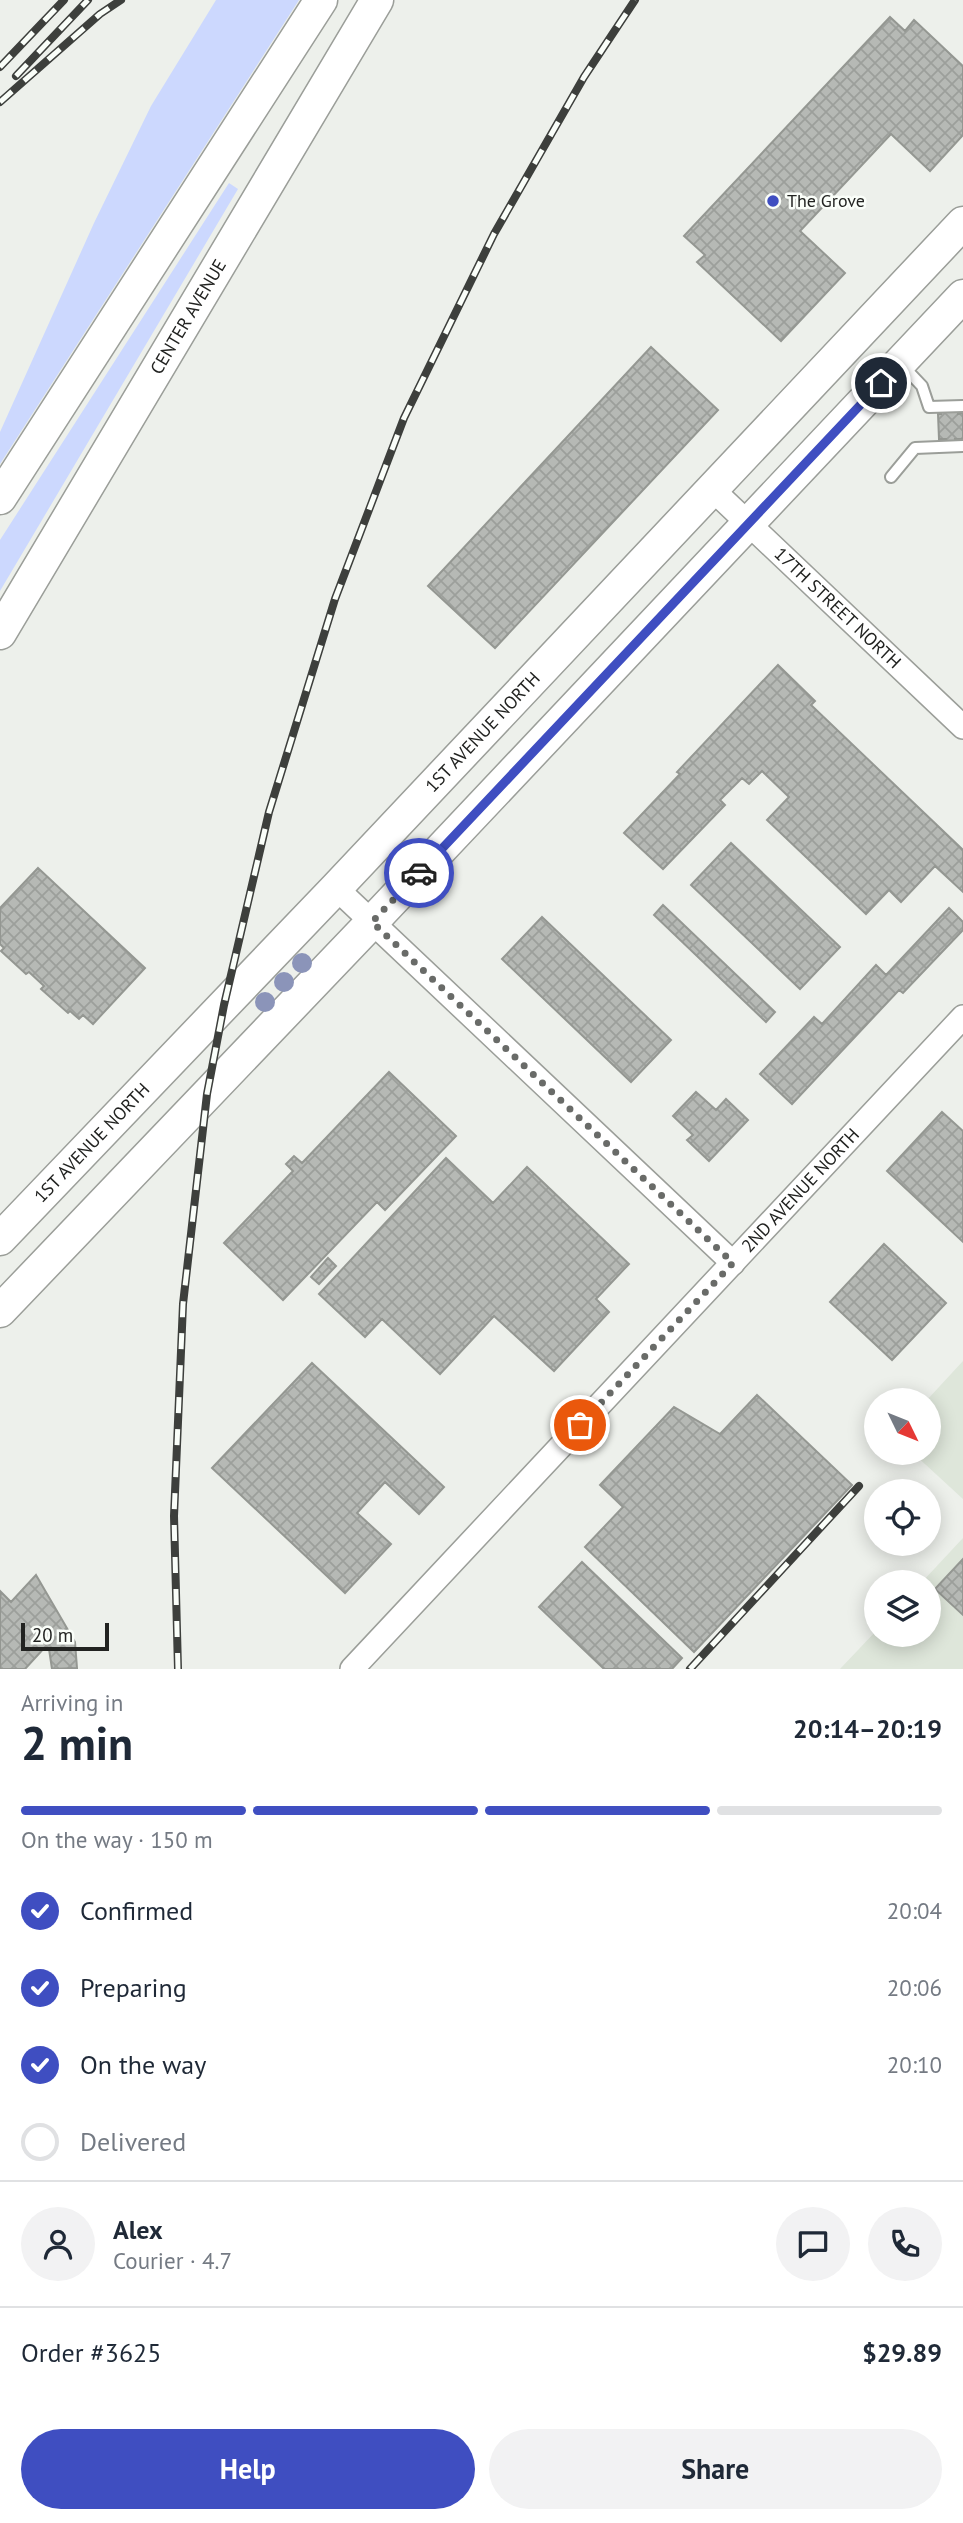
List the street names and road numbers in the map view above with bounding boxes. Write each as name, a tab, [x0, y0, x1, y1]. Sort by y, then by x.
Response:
street label: CENTER AVENUE	[145, 255, 231, 378]
street label: 17TH STREET NORTH	[770, 542, 906, 673]
street label: 1ST AVENUE NORTH	[420, 667, 545, 797]
street label: 1ST AVENUE NORTH	[29, 1078, 154, 1207]
street label: 2ND AVENUE NORTH	[736, 1123, 864, 1257]

